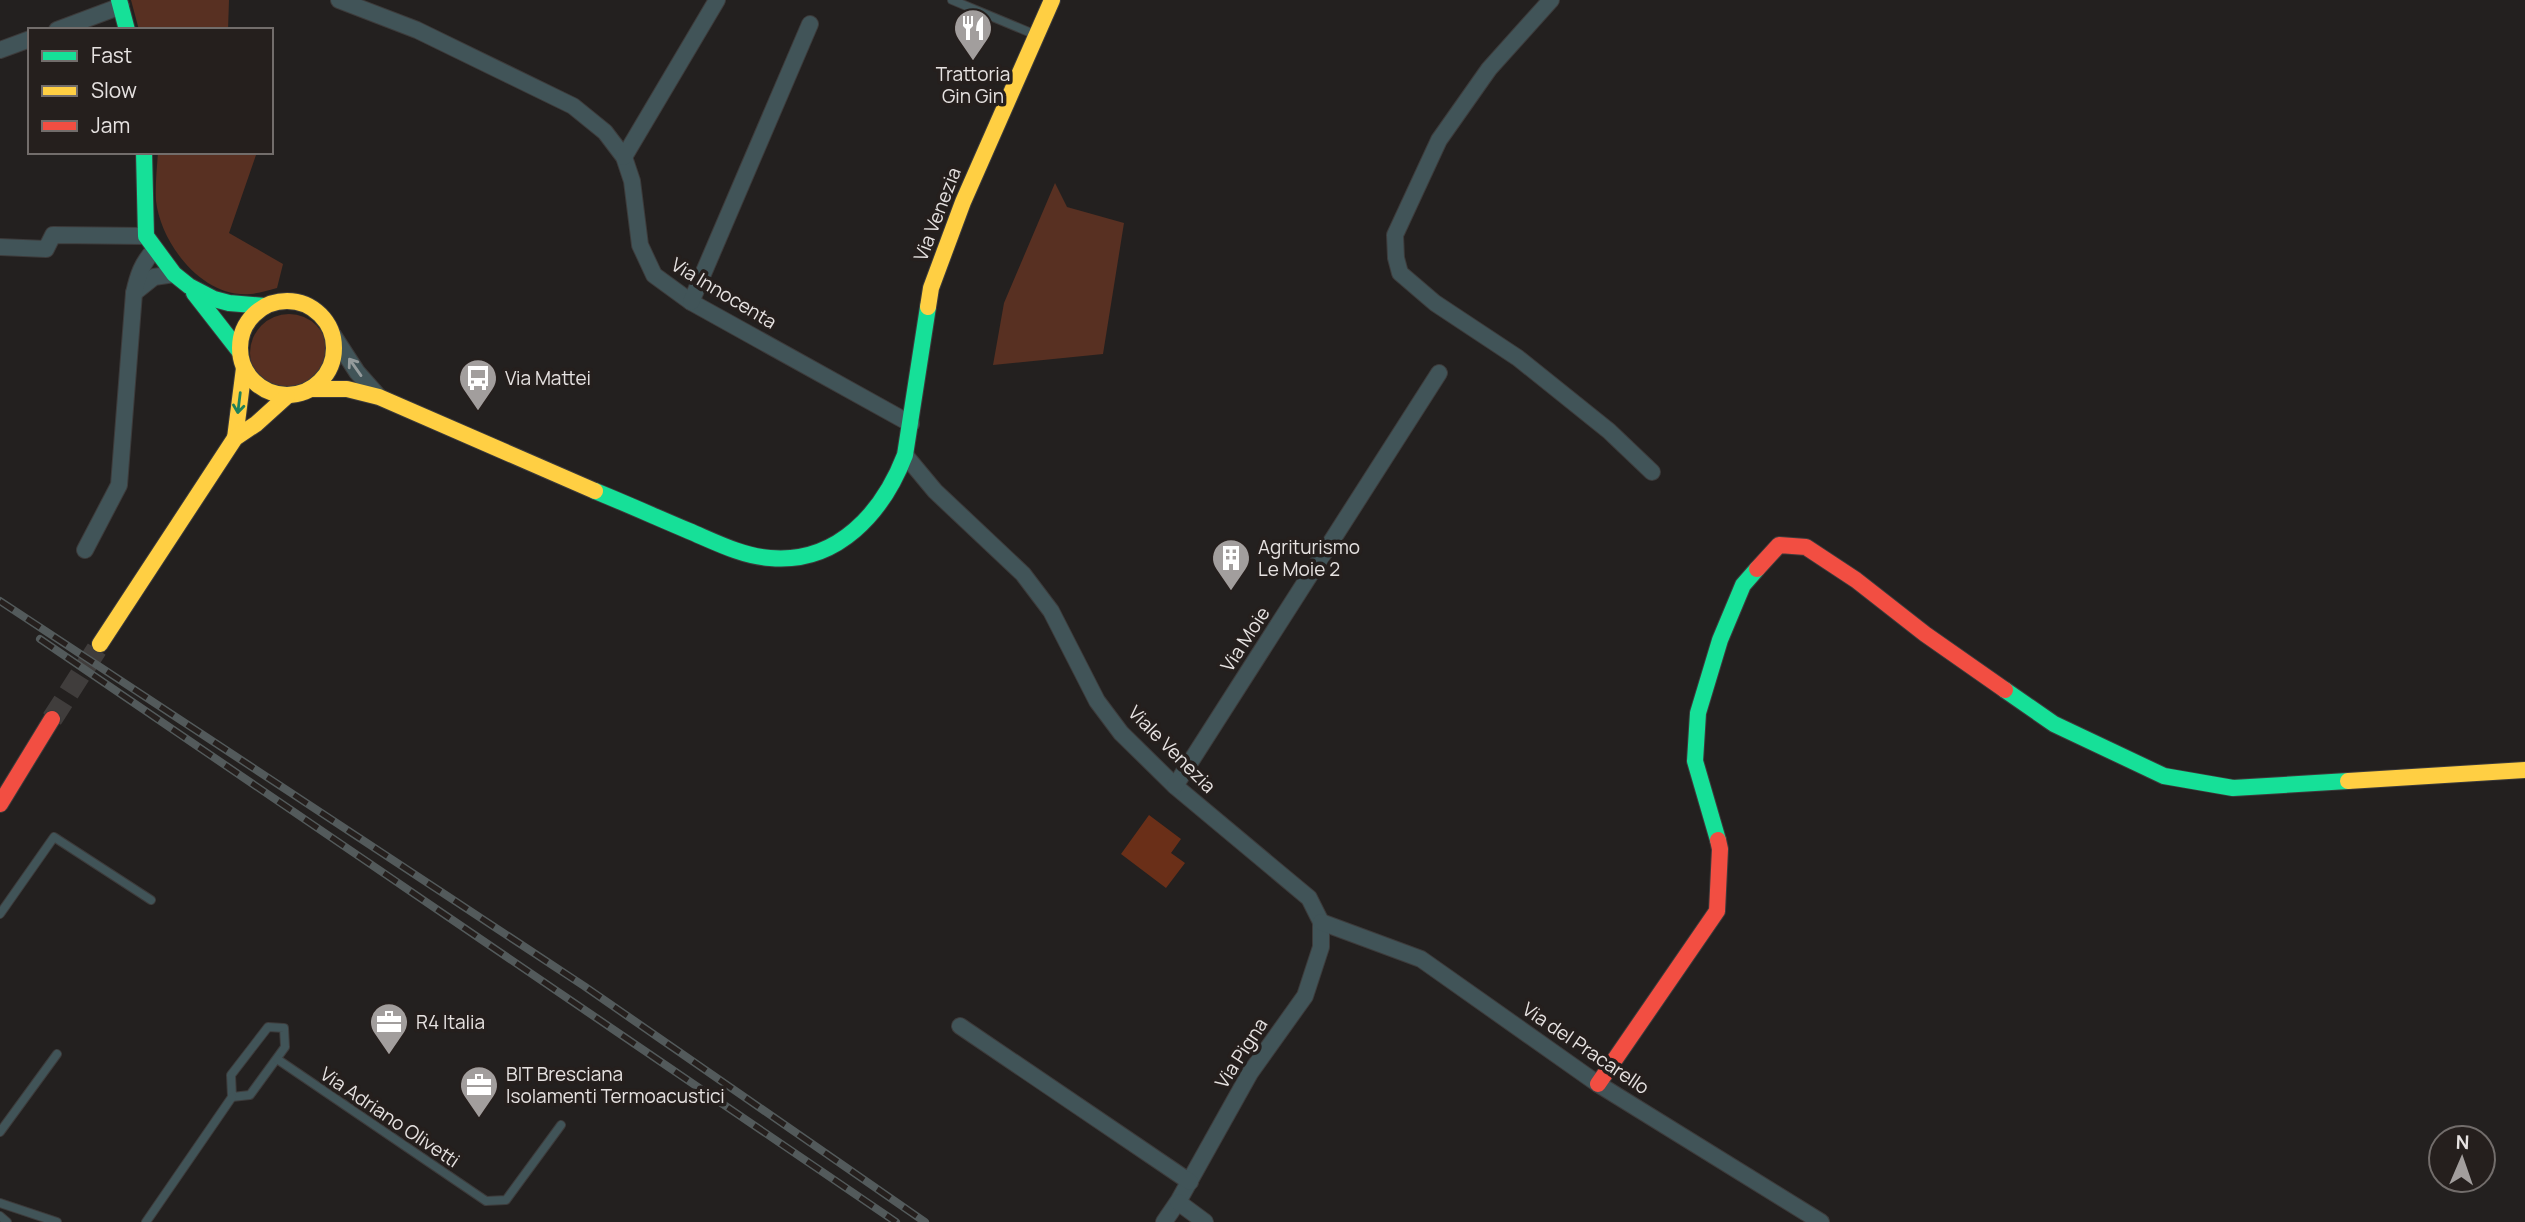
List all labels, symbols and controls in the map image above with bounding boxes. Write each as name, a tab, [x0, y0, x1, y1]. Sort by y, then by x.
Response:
restaurant icon: Trattoria Gin Gin	[952, 7, 994, 62]
legend	[28, 28, 273, 154]
text: Fast	[91, 41, 132, 69]
place label: Trattoria Gin Gin	[936, 61, 1010, 109]
text: Slow	[91, 76, 137, 104]
text: Jam	[91, 111, 130, 139]
street label: Via Venezia	[907, 163, 967, 265]
street label: Via Innocenta	[666, 251, 782, 335]
bus stop icon: Via Mattei	[457, 357, 499, 412]
one-way arrow	[348, 358, 362, 377]
place label: Via Mattei	[505, 365, 591, 391]
one-way arrow	[232, 391, 245, 414]
place label: Agriturismo Le Moie 2	[1258, 534, 1360, 582]
building icon: Agriturismo Le Moie 2	[1210, 537, 1252, 592]
street label: Via Moie	[1214, 601, 1276, 677]
street label: Viale Venezia	[1123, 700, 1221, 798]
street label: Via del Pracarello	[1517, 996, 1655, 1100]
office icon: R4 Italia	[368, 1001, 410, 1056]
place label: R4 Italia	[416, 1009, 485, 1035]
street label: Via Pigna	[1209, 1013, 1273, 1093]
street label: Via Adriano Olivetti	[315, 1061, 465, 1173]
place label: BIT Bresciana Isolamenti Termoacustici	[506, 1061, 725, 1109]
office icon: BIT Bresciana Isolamenti Termoacustici	[458, 1064, 500, 1119]
north arrow	[2427, 1124, 2497, 1194]
text: N	[2455, 1129, 2470, 1155]

